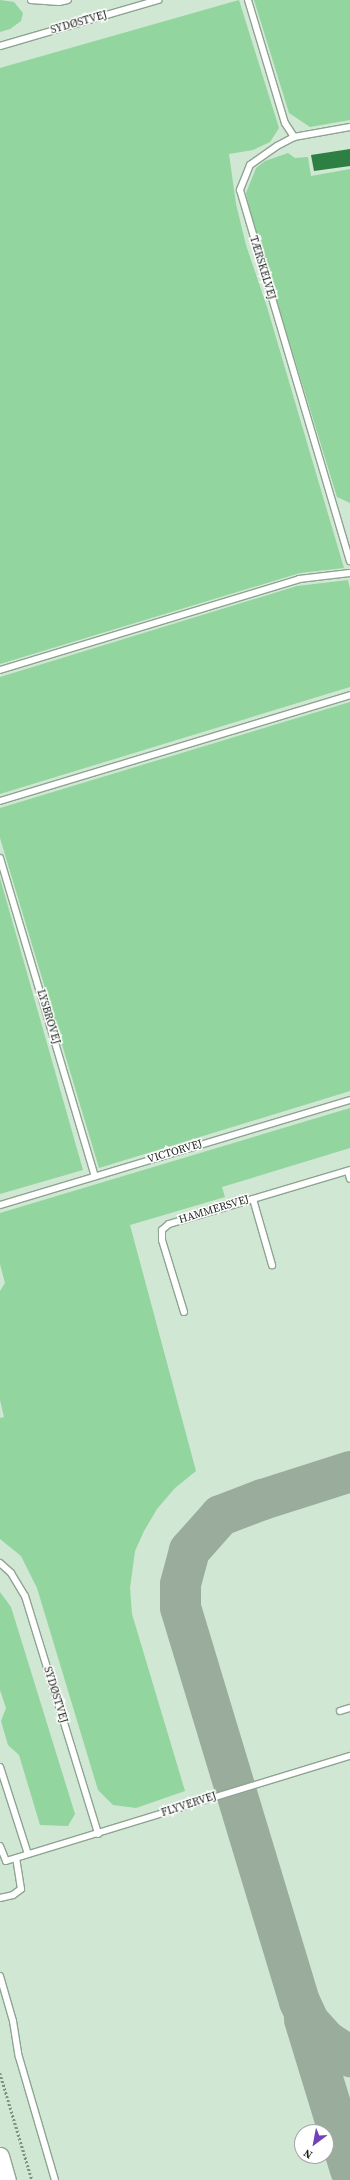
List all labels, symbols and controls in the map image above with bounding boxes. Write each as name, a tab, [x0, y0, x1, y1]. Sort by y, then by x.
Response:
street label: SYDØSTVEJ	[49, 9, 109, 37]
street label: TÆRSKELVEJ	[246, 235, 278, 301]
street label: LYSBROVEJ	[33, 988, 63, 1046]
street label: VICTORVEJ	[146, 1137, 204, 1167]
street label: HAMMERSVEJ	[177, 1193, 251, 1227]
street label: SYDØSTVEJ	[40, 1665, 70, 1725]
street label: FLYVERVEJ	[160, 1790, 218, 1820]
north arrow	[294, 2124, 334, 2164]
text: N	[301, 2145, 315, 2162]

